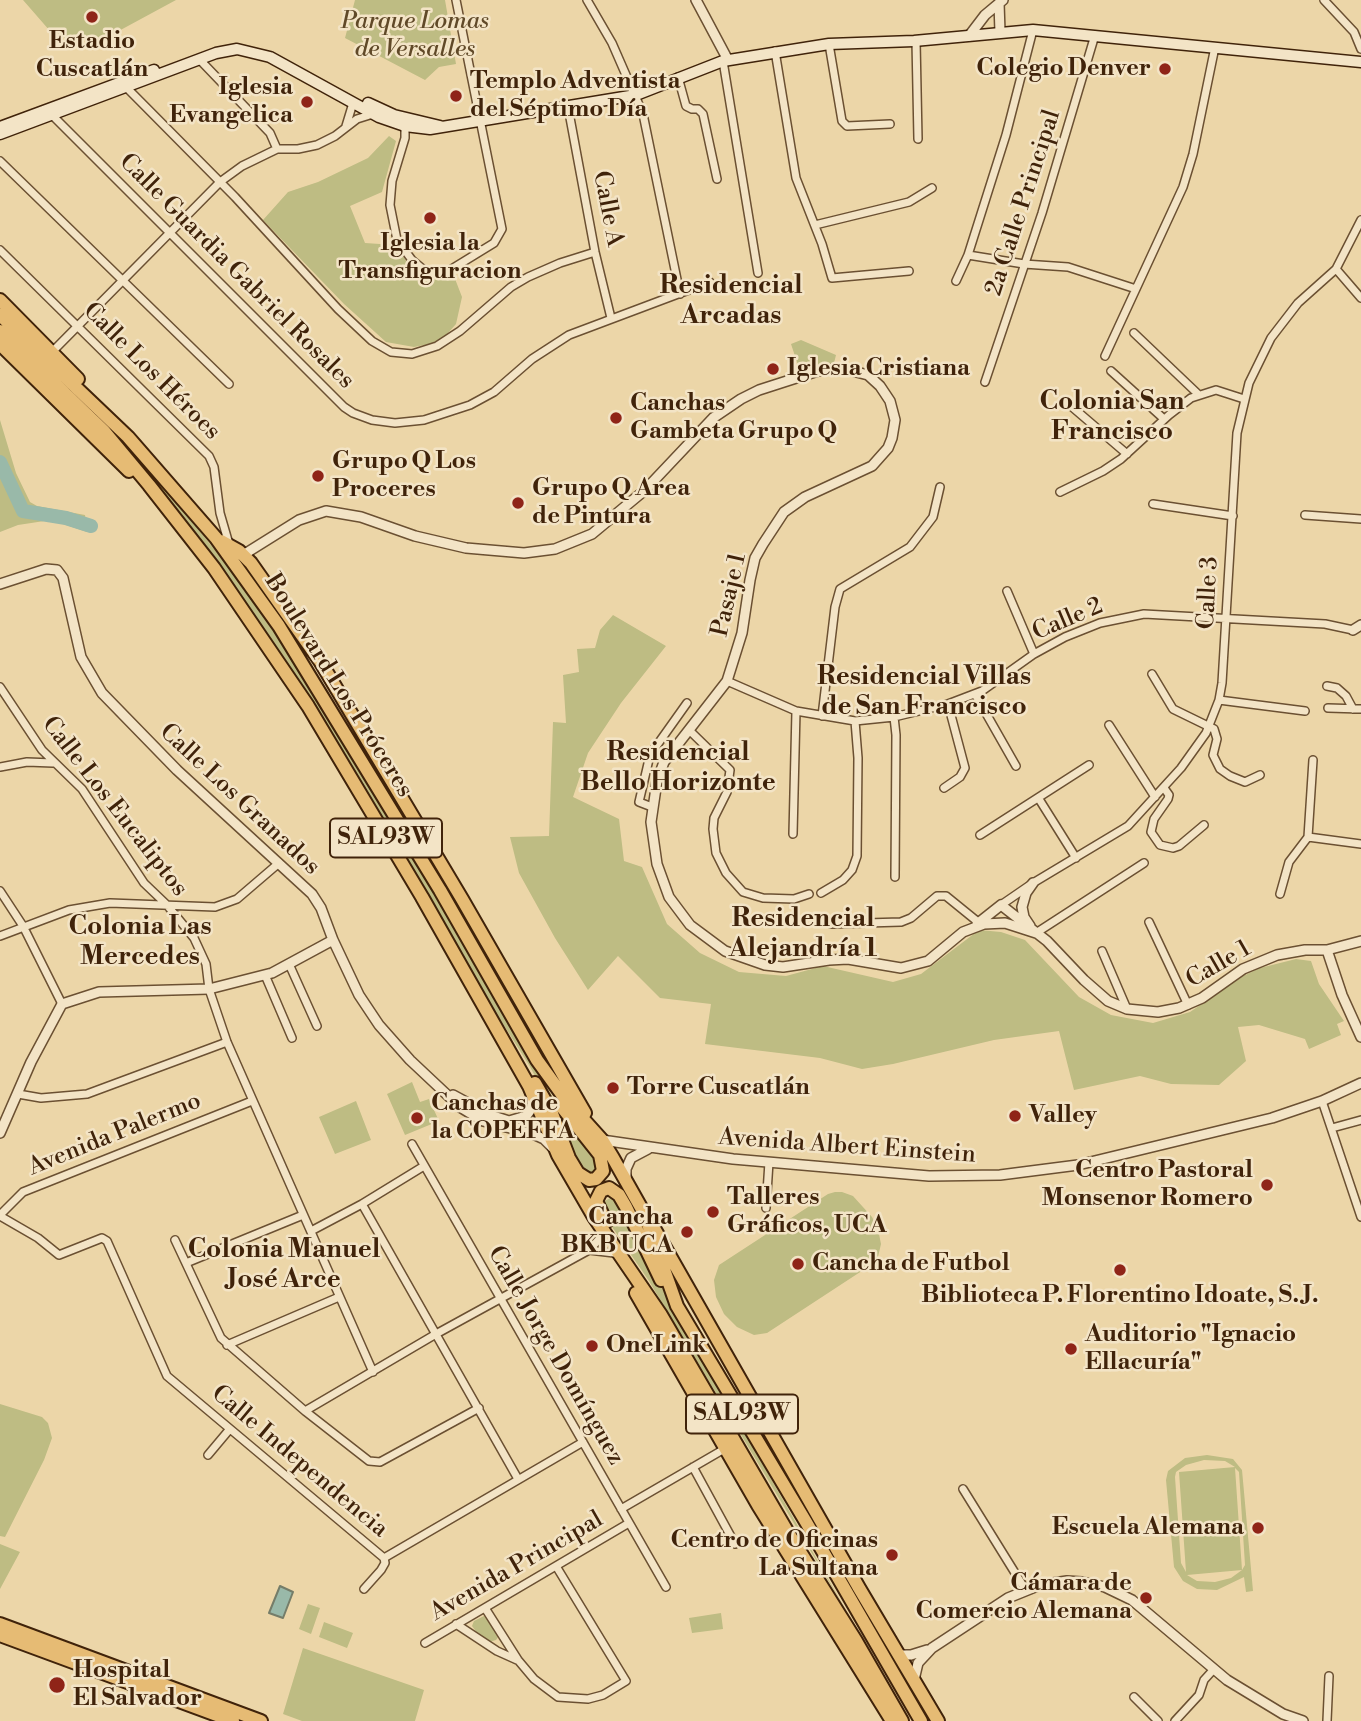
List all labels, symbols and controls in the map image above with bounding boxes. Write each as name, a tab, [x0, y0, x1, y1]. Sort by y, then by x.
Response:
park label: Parque Lomas de Versalles	[341, 8, 489, 64]
marker: Estadio Cuscatlán	[84, 9, 100, 25]
place label: Estadio Cuscatlán	[36, 28, 148, 84]
place label: Colegio Denver	[976, 55, 1151, 83]
marker: Colegio Denver	[1157, 61, 1173, 77]
place label: Templo Adventista del Séptimo Día	[470, 68, 680, 124]
place label: Iglesia Evangelica	[169, 74, 293, 130]
marker: Templo Adventista del Séptimo Día	[448, 88, 464, 104]
marker: Iglesia Evangelica	[299, 94, 315, 110]
street label: 2a Calle Principal	[980, 107, 1068, 299]
street label: Calle Guardia Gabriel Rosales	[112, 148, 360, 396]
street label: Calle A	[586, 169, 628, 249]
marker: Iglesia la Transfiguracion	[422, 210, 438, 226]
place label: Iglesia la Transfiguracion	[338, 230, 522, 286]
district label: Residencial Arcadas	[660, 271, 802, 332]
street label: Calle Los Héroes	[76, 297, 226, 447]
place label: Iglesia Cristiana	[787, 355, 970, 383]
marker: Iglesia Cristiana	[765, 361, 781, 377]
district label: Colonia San Francisco	[1040, 387, 1184, 448]
place label: Canchas Gambeta Grupo Q	[630, 390, 837, 446]
marker: Canchas Gambeta Grupo Q	[608, 410, 624, 426]
place label: Grupo Q Los Proceres	[332, 448, 476, 504]
marker: Grupo Q Los Proceres	[310, 468, 326, 484]
place label: Grupo Q Area de Pintura	[532, 475, 690, 531]
marker: Grupo Q Area de Pintura	[510, 495, 526, 511]
street label: Pasaje 1	[706, 550, 754, 640]
street label: Calle 3	[1193, 556, 1225, 630]
street label: Boulevard Los Próceres	[257, 569, 419, 803]
street label: Calle 2	[1029, 592, 1107, 648]
district label: Residencial Villas de San Francisco	[817, 662, 1031, 724]
street label: Calle Los Eucaliptos	[35, 711, 193, 903]
street label: Calle Los Granados	[153, 718, 325, 882]
district label: Residencial Bello Horizonte	[580, 738, 776, 800]
road number: SAL93W	[330, 818, 442, 858]
district label: Residencial Alejandría 1	[729, 904, 877, 965]
district label: Colonia Las Mercedes	[68, 912, 212, 974]
street label: Calle 1	[1181, 935, 1257, 995]
place label: Torre Cuscatlán	[627, 1074, 810, 1102]
marker: Torre Cuscatlán	[605, 1080, 621, 1096]
street label: Avenida Palermo	[24, 1087, 206, 1183]
place label: Canchas de la COPEFFA	[431, 1090, 574, 1146]
place label: Valley	[1029, 1102, 1097, 1130]
marker: Valley	[1007, 1108, 1023, 1124]
marker: Canchas de la COPEFFA	[409, 1110, 425, 1126]
street label: Avenida Albert Einstein	[717, 1124, 977, 1170]
place label: Centro Pastoral Monsenor Romero	[1041, 1157, 1253, 1213]
marker: Centro Pastoral Monsenor Romero	[1259, 1177, 1275, 1193]
place label: Talleres Gráficos, UCA	[727, 1184, 887, 1240]
place label: Cancha BKB UCA	[561, 1204, 673, 1260]
marker: Talleres Gráficos, UCA	[705, 1204, 721, 1220]
marker: Cancha BKB UCA	[679, 1224, 695, 1240]
district label: Colonia Manuel José Arce	[188, 1235, 380, 1296]
street label: Calle Jorge Domínguez	[480, 1241, 630, 1471]
place label: Cancha de Futbol	[812, 1250, 1010, 1278]
marker: Cancha de Futbol	[790, 1256, 806, 1272]
marker: Biblioteca P. Florentino Idoate, S. J.	[1112, 1262, 1128, 1278]
place label: Biblioteca P. Florentino Idoate, S. J.	[921, 1282, 1319, 1310]
place label: Auditorio "Ignacio Ellacuría"	[1085, 1321, 1296, 1377]
place label: OneLink	[606, 1332, 707, 1360]
marker: OneLink	[584, 1338, 600, 1354]
marker: Auditorio "Ignacio Ellacuría"	[1063, 1341, 1079, 1357]
street label: Calle Independencia	[205, 1380, 393, 1544]
road number: SAL93W	[686, 1394, 798, 1434]
street label: Avenida Principal	[426, 1506, 608, 1628]
place label: Escuela Alemana	[1052, 1514, 1244, 1542]
marker: Escuela Alemana	[1250, 1520, 1266, 1536]
place label: Centro de Oficinas La Sultana	[670, 1527, 878, 1583]
marker: Centro de Oficinas La Sultana	[884, 1547, 900, 1563]
place label: Cámara de Comercio Alemana	[916, 1570, 1132, 1626]
marker: Cámara de Comercio Alemana	[1138, 1590, 1154, 1606]
place label: Hospital El Salvador	[73, 1657, 202, 1713]
marker: Hospital El Salvador	[47, 1675, 67, 1695]

